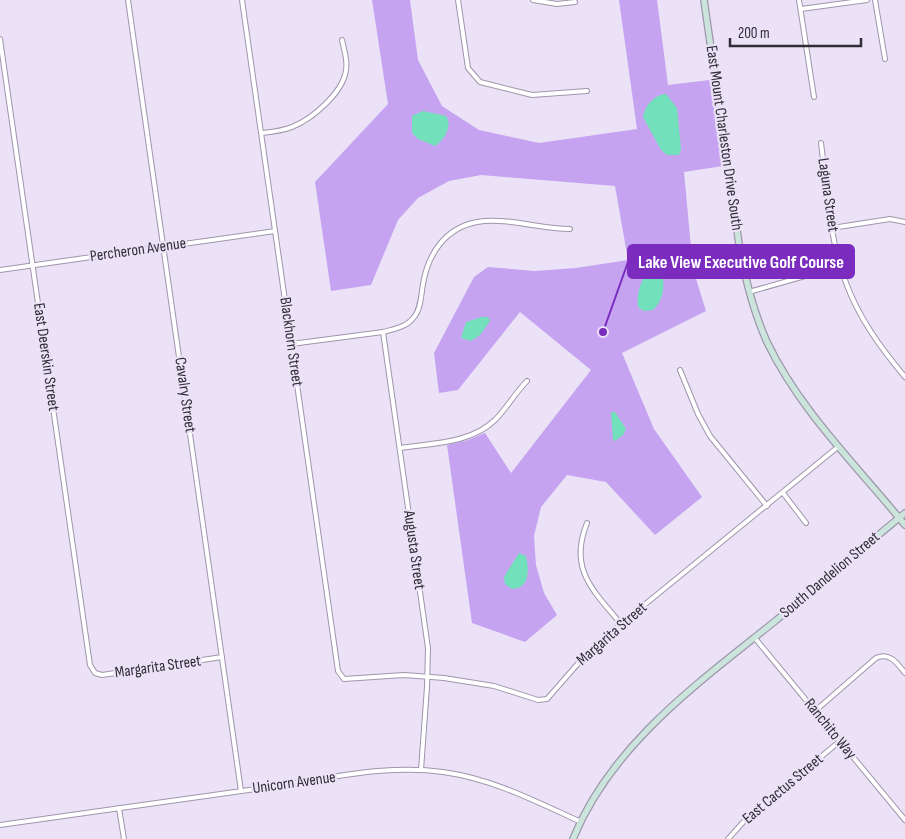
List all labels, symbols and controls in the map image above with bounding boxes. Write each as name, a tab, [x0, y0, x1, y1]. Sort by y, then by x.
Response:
scale bar	[730, 15, 861, 47]
text: 200 m	[738, 24, 770, 43]
street label: East Mount Charleston Drive South	[702, 44, 746, 232]
street label: Laguna Street	[813, 157, 843, 233]
street label: Percheron Avenue	[89, 234, 187, 266]
callout: Lake View Executive Golf Course	[628, 245, 854, 278]
text: Lake View Executive Golf Course	[638, 252, 844, 273]
street label: Blackhorn Street	[275, 296, 307, 388]
street label: East Deerskin Street	[29, 302, 63, 412]
street label: Cavalry Street	[170, 356, 200, 434]
street label: Augusta Street	[399, 508, 429, 591]
street label: South Dandelion Street	[776, 528, 884, 622]
street label: Margarita Street	[573, 598, 651, 670]
street label: Margarita Street	[114, 652, 203, 682]
street label: Ranchito Way	[800, 695, 860, 763]
street label: East Cactus Street	[739, 750, 827, 828]
street label: Unicorn Avenue	[251, 768, 337, 798]

